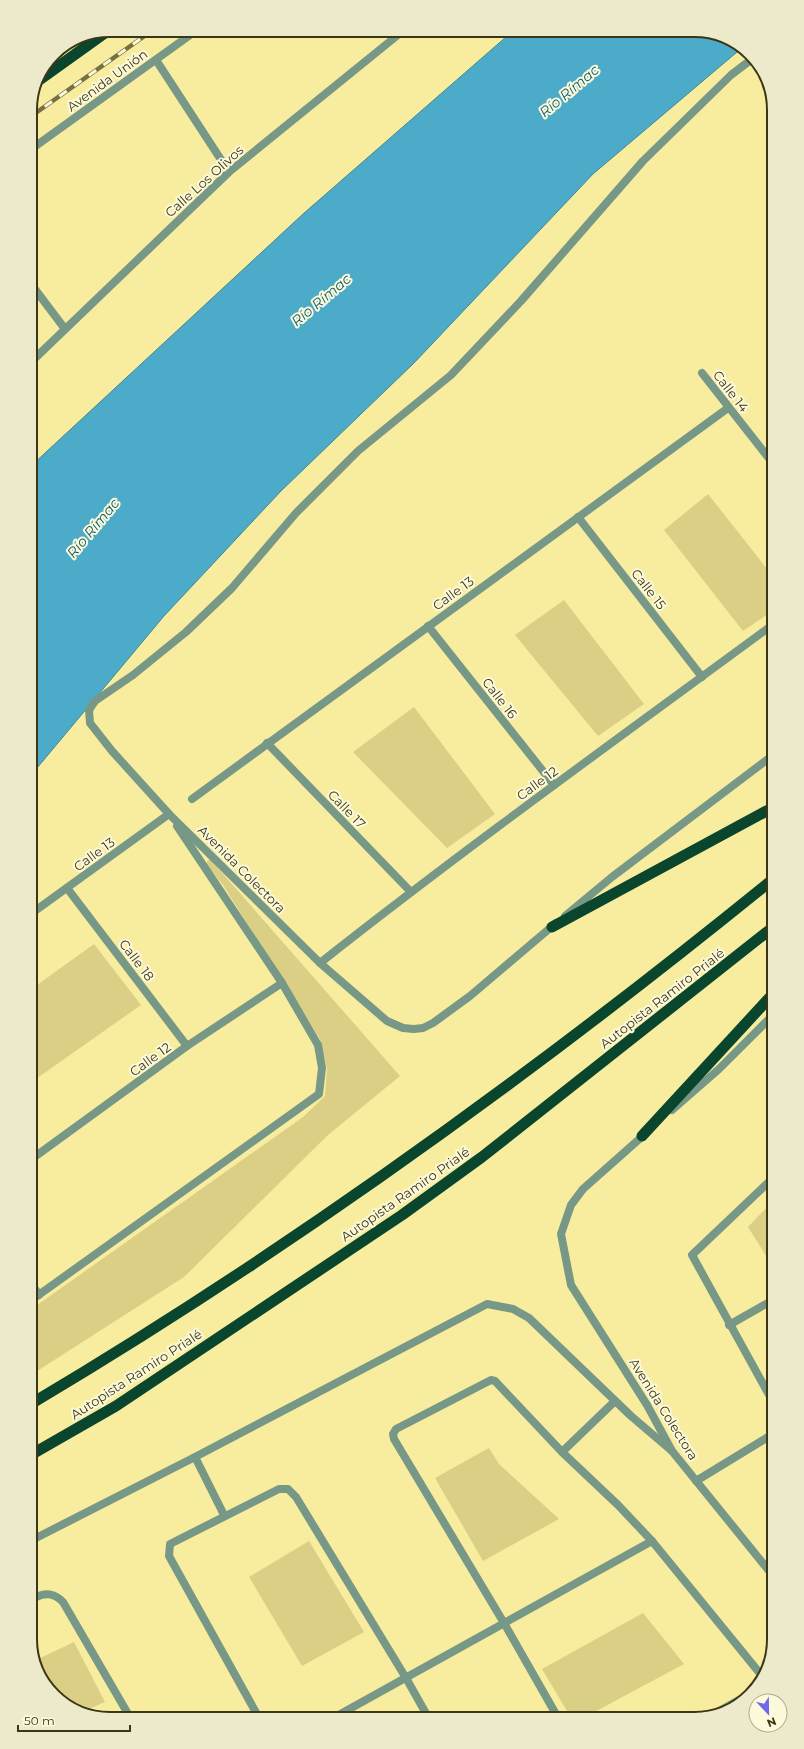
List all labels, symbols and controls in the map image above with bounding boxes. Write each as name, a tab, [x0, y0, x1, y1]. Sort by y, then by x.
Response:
street label: Avenida Unión	[64, 45, 150, 115]
water label: Río Rímac	[535, 61, 603, 121]
street label: Calle Los Olivos	[162, 142, 246, 220]
water label: Río Rímac	[287, 270, 355, 330]
street label: Calle 14	[710, 367, 752, 415]
water label: Río Rímac	[63, 494, 123, 562]
street label: Calle 15	[628, 566, 670, 612]
street label: Calle 13	[429, 573, 477, 613]
street label: Calle 16	[479, 674, 521, 722]
street label: Calle 12	[513, 763, 561, 803]
street label: Calle 17	[325, 786, 369, 832]
street label: Avenida Colectora	[195, 822, 289, 916]
street label: Calle 13	[70, 834, 118, 874]
street label: Calle 18	[116, 936, 158, 984]
street label: Autopista Ramiro Prialé	[597, 944, 727, 1052]
street label: Calle 12	[126, 1039, 174, 1079]
street label: Autopista Ramiro Prialé	[338, 1143, 473, 1245]
street label: Autopista Ramiro Prialé	[67, 1325, 205, 1422]
street label: Avenida Colectora	[626, 1355, 702, 1463]
north arrow	[748, 1693, 788, 1733]
scale bar	[18, 1707, 130, 1733]
text: 50 m	[24, 1713, 55, 1728]
text: N	[765, 1714, 778, 1730]

